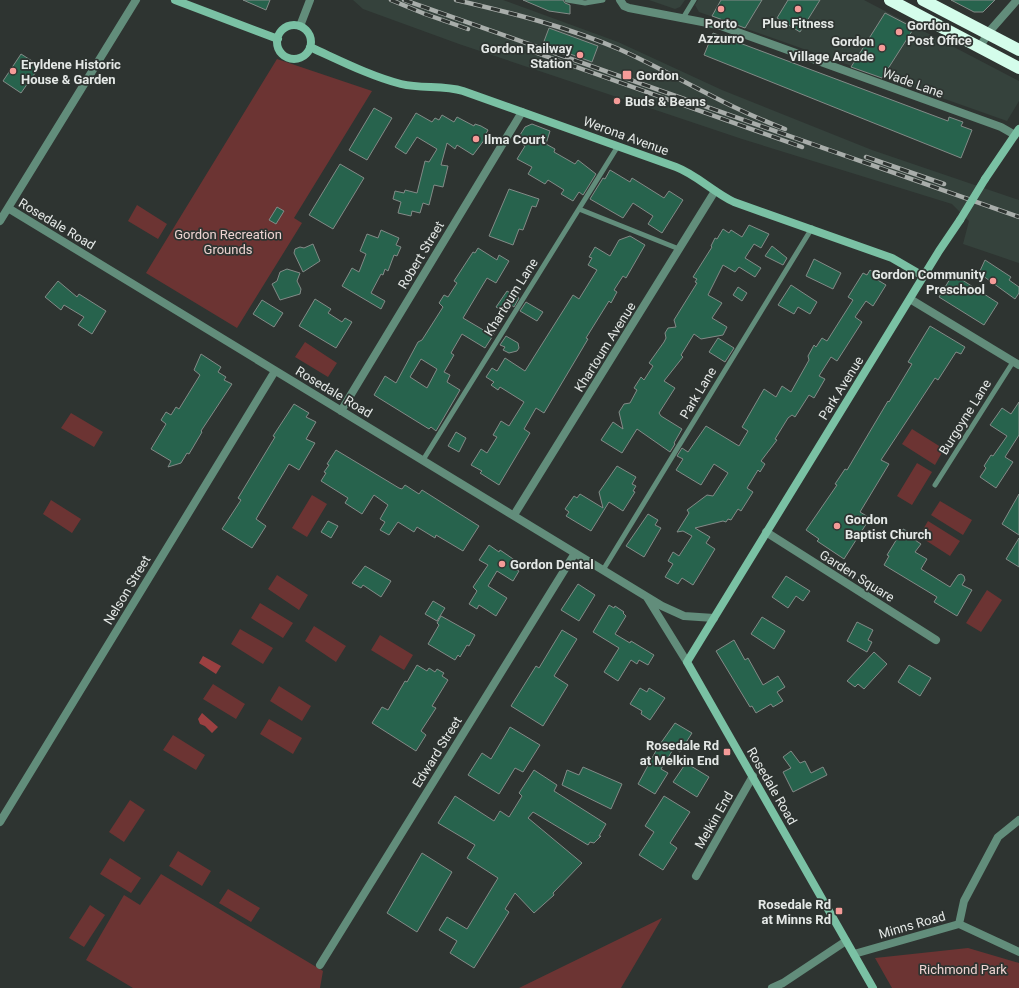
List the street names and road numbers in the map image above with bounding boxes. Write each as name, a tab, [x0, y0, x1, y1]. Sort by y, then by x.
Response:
street label: Wade Lane	[880, 65, 946, 101]
street label: Werona Avenue	[581, 114, 671, 158]
street label: Rosedale Road	[16, 195, 98, 253]
street label: Robert Street	[395, 219, 447, 291]
street label: Khartoum Lane	[481, 255, 541, 339]
street label: Khartoum Avenue	[571, 299, 639, 395]
street label: Park Avenue	[816, 353, 866, 422]
street label: Rosedale Road	[293, 363, 375, 421]
street label: Park Lane	[677, 364, 719, 422]
street label: Burgoyne Lane	[936, 377, 994, 457]
street label: Garden Square	[817, 547, 897, 605]
street label: Nelson Street	[100, 553, 154, 627]
street label: Edward Street	[409, 714, 465, 790]
street label: Rosedale Road	[744, 745, 800, 827]
street label: Melkin End	[692, 789, 736, 851]
street label: Minns Road	[877, 908, 947, 942]

